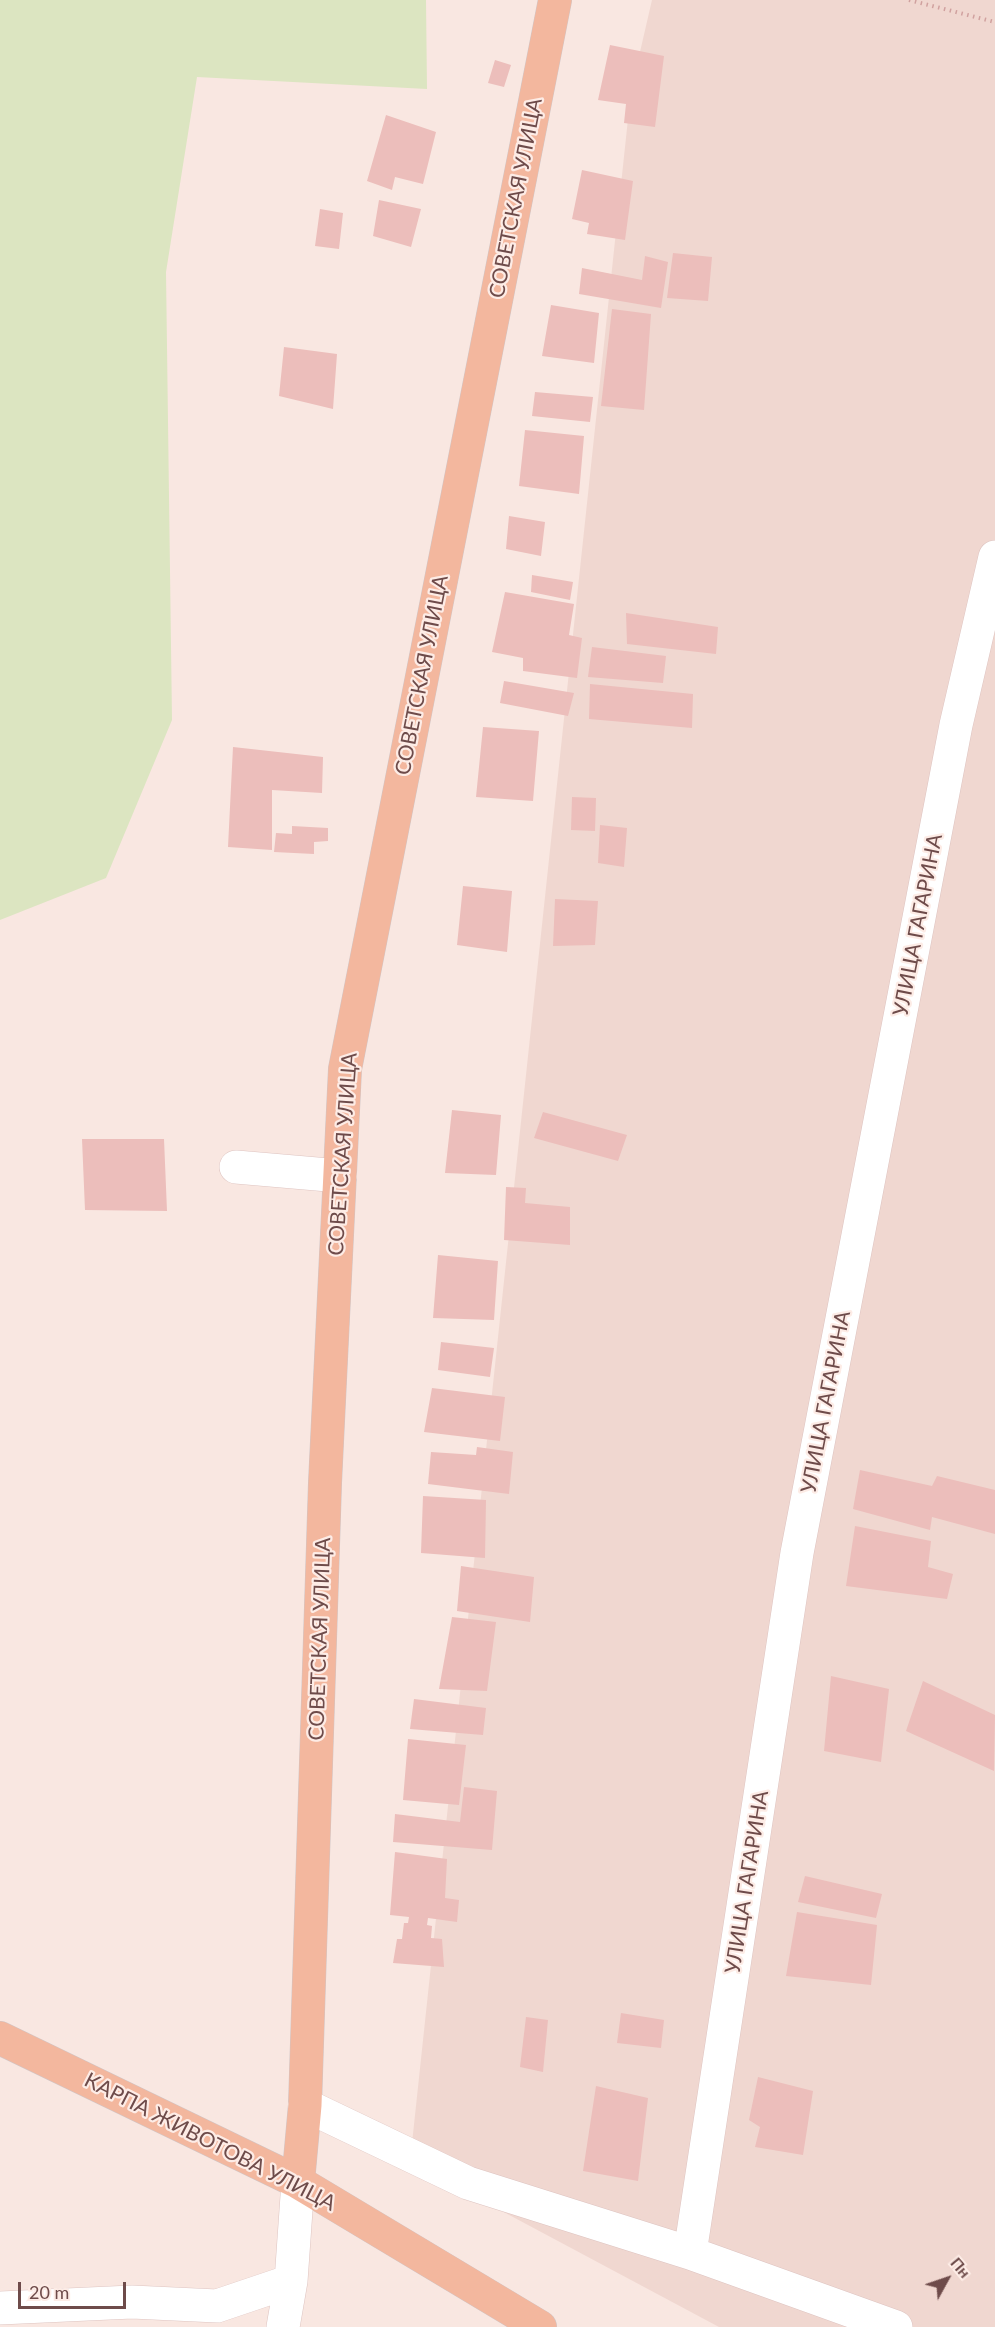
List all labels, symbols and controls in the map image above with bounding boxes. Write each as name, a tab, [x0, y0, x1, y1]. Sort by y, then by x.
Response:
street label: СОВЕТСКАЯ УЛИЦА	[484, 96, 548, 300]
street label: СОВЕТСКАЯ УЛИЦА	[390, 573, 454, 777]
street label: УЛИЦА ГАГАРИНА	[888, 832, 948, 1018]
street label: СОВЕТСКАЯ УЛИЦА	[323, 1052, 363, 1256]
street label: УЛИЦА ГАГАРИНА	[796, 1309, 856, 1495]
street label: СОВЕТСКАЯ УЛИЦА	[304, 1537, 336, 1741]
street label: УЛИЦА ГАГАРИНА	[720, 1789, 774, 1975]
street label: КАРПА ЖИВОТОВА УЛИЦА	[80, 2068, 340, 2216]
north arrow	[917, 2249, 977, 2309]
text: Пн	[947, 2253, 975, 2281]
scale bar	[21, 2270, 129, 2308]
text: 20 m	[29, 2281, 69, 2303]

